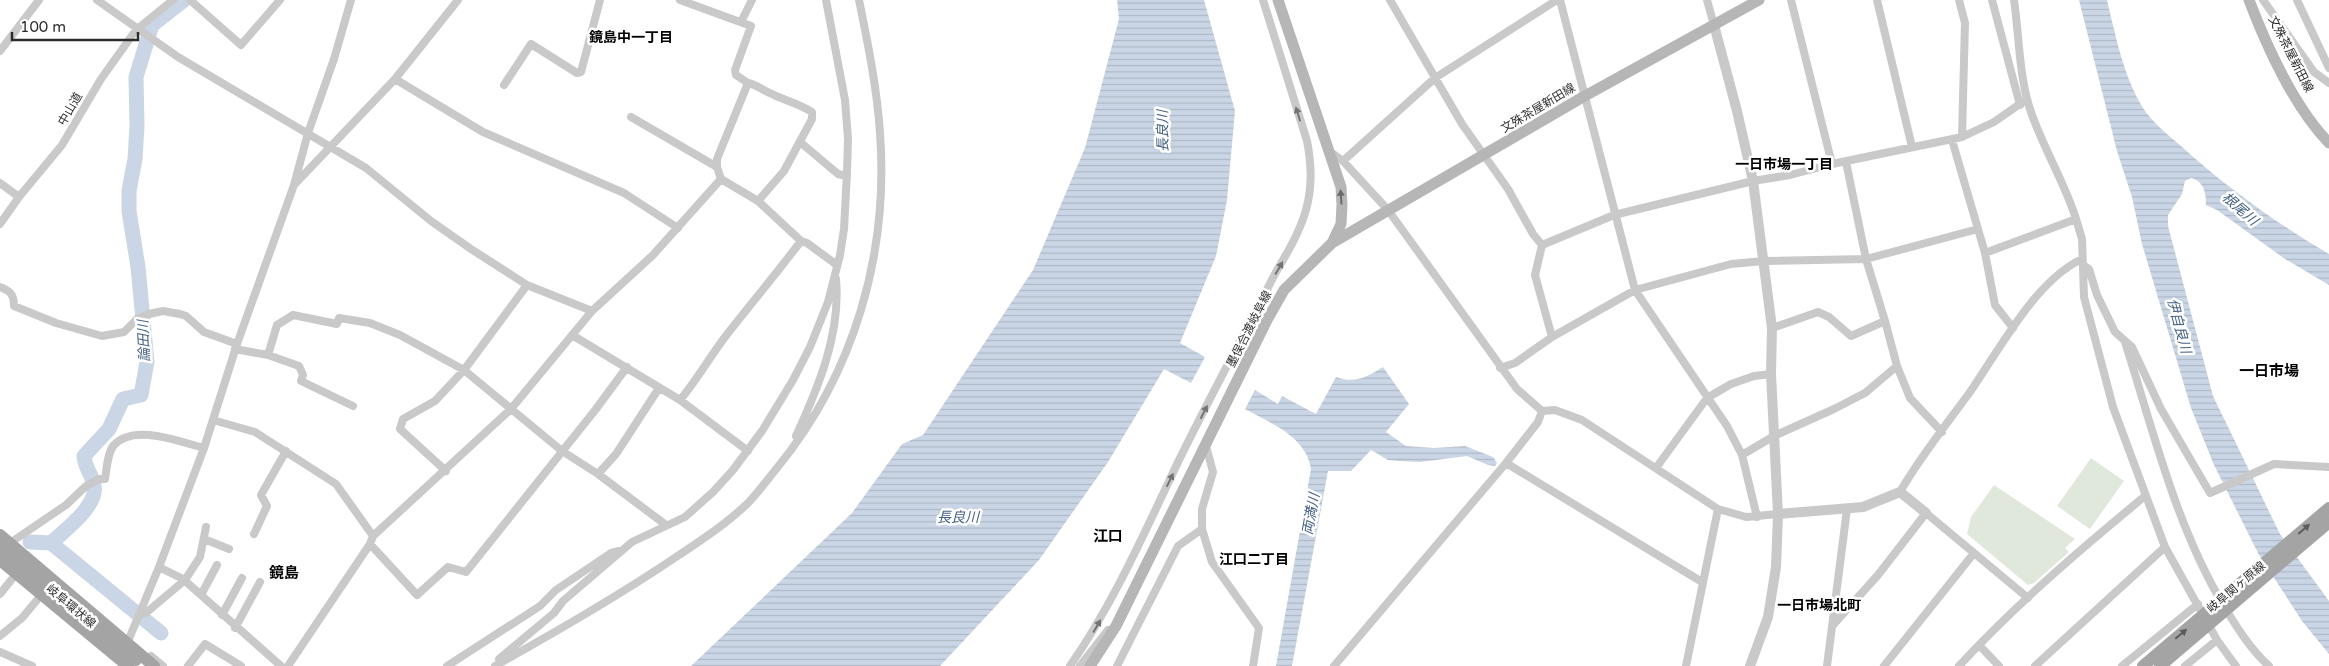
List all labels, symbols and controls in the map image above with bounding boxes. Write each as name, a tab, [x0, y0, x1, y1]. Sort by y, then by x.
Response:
scale bar	[12, 10, 139, 42]
street label: 文殊茶屋新田線	[2266, 13, 2316, 95]
text: 100 m	[20, 18, 66, 36]
district label: 鏡島中一丁目	[589, 29, 673, 46]
street label: 文殊茶屋新田線	[1498, 80, 1578, 136]
street label: 中山道	[55, 90, 85, 128]
one-way arrow	[1294, 107, 1302, 122]
water label: 長良川	[1154, 108, 1172, 152]
district label: 一日市場一丁目	[1735, 156, 1833, 173]
one-way arrow	[1337, 189, 1345, 205]
water label: 根尾川	[2219, 189, 2263, 231]
one-way arrow	[1274, 261, 1283, 275]
street label: 墨俣合渡岐阜線	[1224, 288, 1274, 370]
water label: 伊自良川	[2164, 297, 2195, 357]
water label: 論田川	[134, 318, 154, 362]
district label: 一日市場	[2239, 362, 2299, 380]
one-way arrow	[1200, 405, 1208, 420]
one-way arrow	[1166, 473, 1174, 487]
water label: 両満川	[1299, 490, 1323, 536]
water label: 長良川	[937, 509, 981, 526]
one-way arrow	[2298, 524, 2310, 535]
district label: 江口	[1093, 527, 1123, 545]
district label: 江口二丁目	[1219, 551, 1289, 568]
street label: 岐阜関ヶ原線	[2204, 558, 2268, 616]
district label: 鏡島	[269, 564, 299, 582]
street label: 岐阜環状線	[44, 581, 98, 631]
district label: 一日市場北町	[1777, 597, 1861, 614]
one-way arrow	[1093, 618, 1101, 633]
one-way arrow	[2174, 629, 2187, 640]

